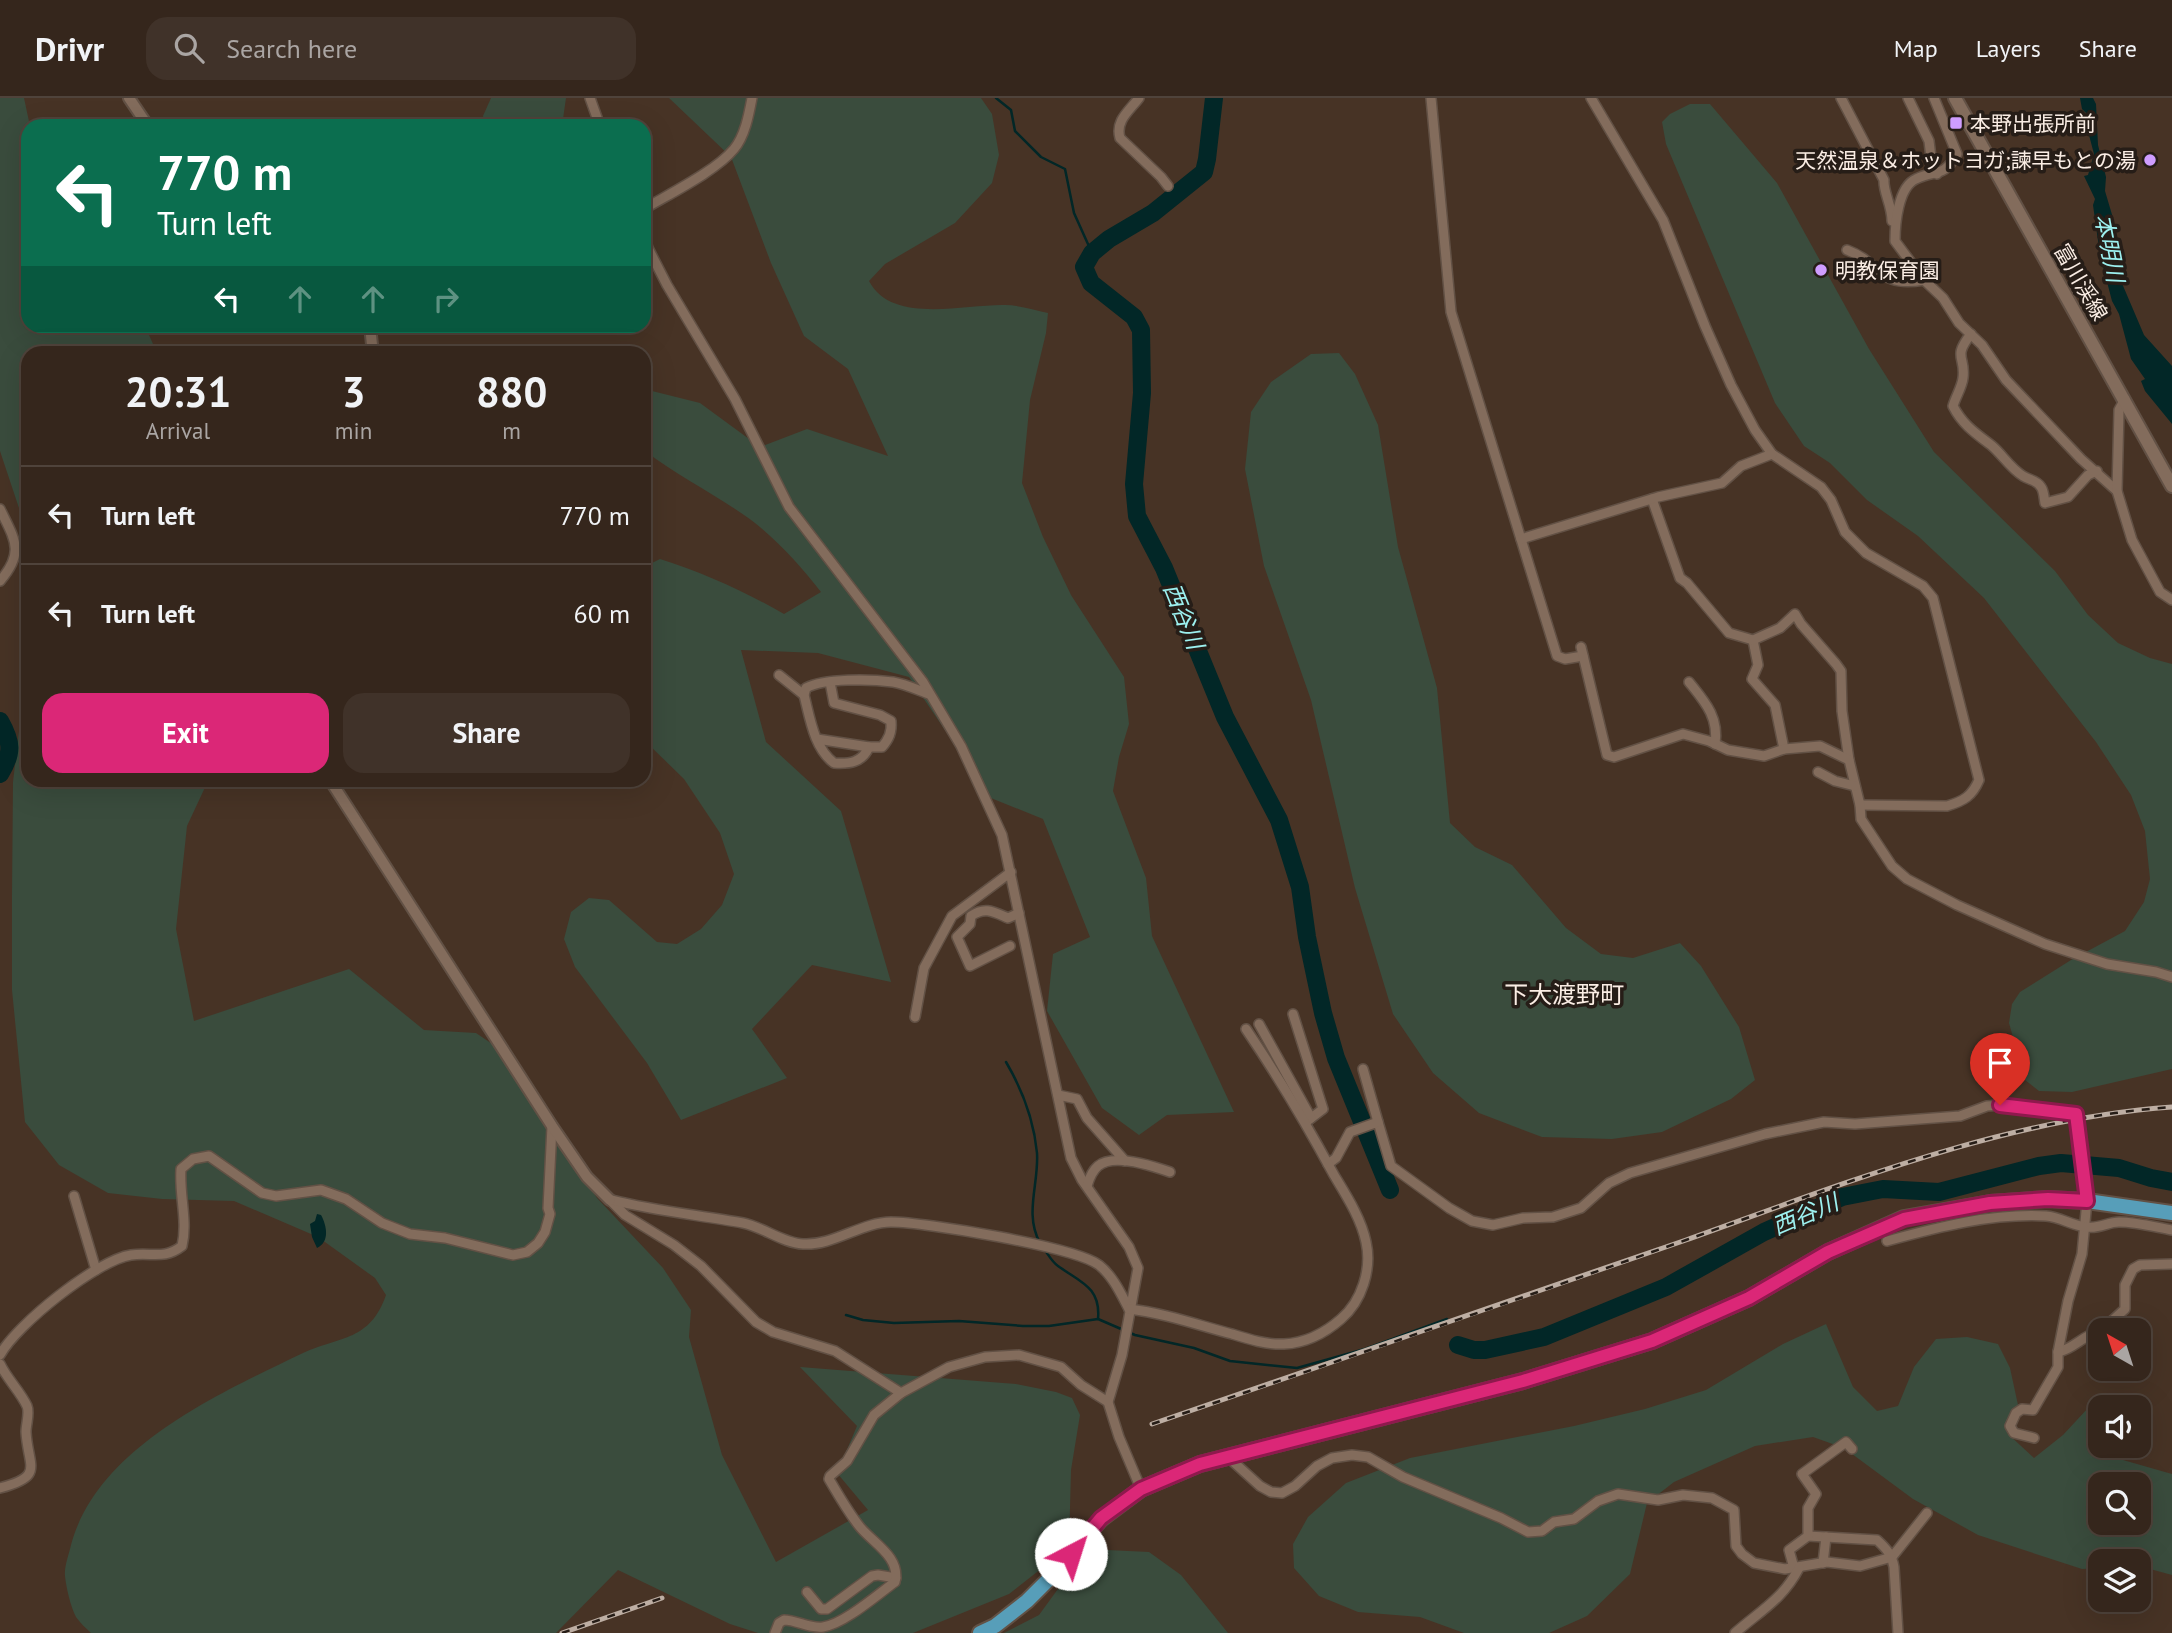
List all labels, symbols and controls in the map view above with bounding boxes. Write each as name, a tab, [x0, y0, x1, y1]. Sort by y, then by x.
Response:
search box	[146, 17, 636, 80]
text: Drivr	[35, 27, 104, 70]
icon: search	[170, 29, 208, 67]
text: Search here	[226, 32, 357, 65]
text: Map	[1894, 33, 1938, 64]
text: Layers	[1976, 33, 2041, 64]
text: Share	[2079, 33, 2137, 64]
place label: 本野出張所前	[1970, 110, 2096, 137]
marker: 本野出張所前	[1948, 115, 1964, 131]
text: 770 m	[157, 140, 292, 204]
icon: left	[42, 147, 133, 238]
place label: 天然温泉＆ホットヨガ;諫早もとの湯	[1795, 147, 2136, 174]
marker: 天然温泉＆ホットヨガ;諫早もとの湯	[2142, 152, 2158, 168]
text: Turn left	[157, 202, 272, 244]
water label: 本明川	[2089, 211, 2131, 288]
street label: 富川渓線	[2048, 239, 2114, 325]
place label: 明教保育園	[1835, 257, 1940, 284]
marker: 明教保育園	[1813, 262, 1829, 278]
icon: left	[208, 280, 246, 318]
icon: ahead	[281, 280, 319, 318]
icon: ahead	[354, 280, 392, 318]
icon: right	[427, 280, 465, 318]
text: 20:31	[125, 364, 231, 419]
text: 3	[342, 364, 365, 419]
text: 880	[476, 364, 547, 419]
text: Arrival	[146, 416, 210, 445]
text: min	[335, 416, 372, 445]
text: m	[502, 416, 521, 445]
icon: left	[42, 496, 80, 534]
text: Turn left	[101, 499, 195, 532]
text: 770 m	[559, 499, 630, 532]
water label: 西谷川	[1158, 579, 1211, 656]
icon: left	[42, 594, 80, 632]
text: Turn left	[101, 597, 195, 630]
text: 60 m	[574, 597, 630, 630]
button: Exit	[42, 693, 329, 773]
button: Share	[343, 693, 630, 773]
district label: 下大渡野町	[1504, 979, 1624, 1010]
pin	[1970, 1033, 2030, 1105]
icon: arrive	[1981, 1044, 2019, 1082]
water label: 西谷川	[1768, 1186, 1845, 1241]
north arrow	[2088, 1318, 2151, 1381]
map controls	[2088, 1318, 2151, 1612]
button: sound	[2088, 1395, 2151, 1458]
button: search	[2088, 1472, 2151, 1535]
position arrow	[1034, 1517, 1108, 1591]
button: layers	[2088, 1549, 2151, 1612]

